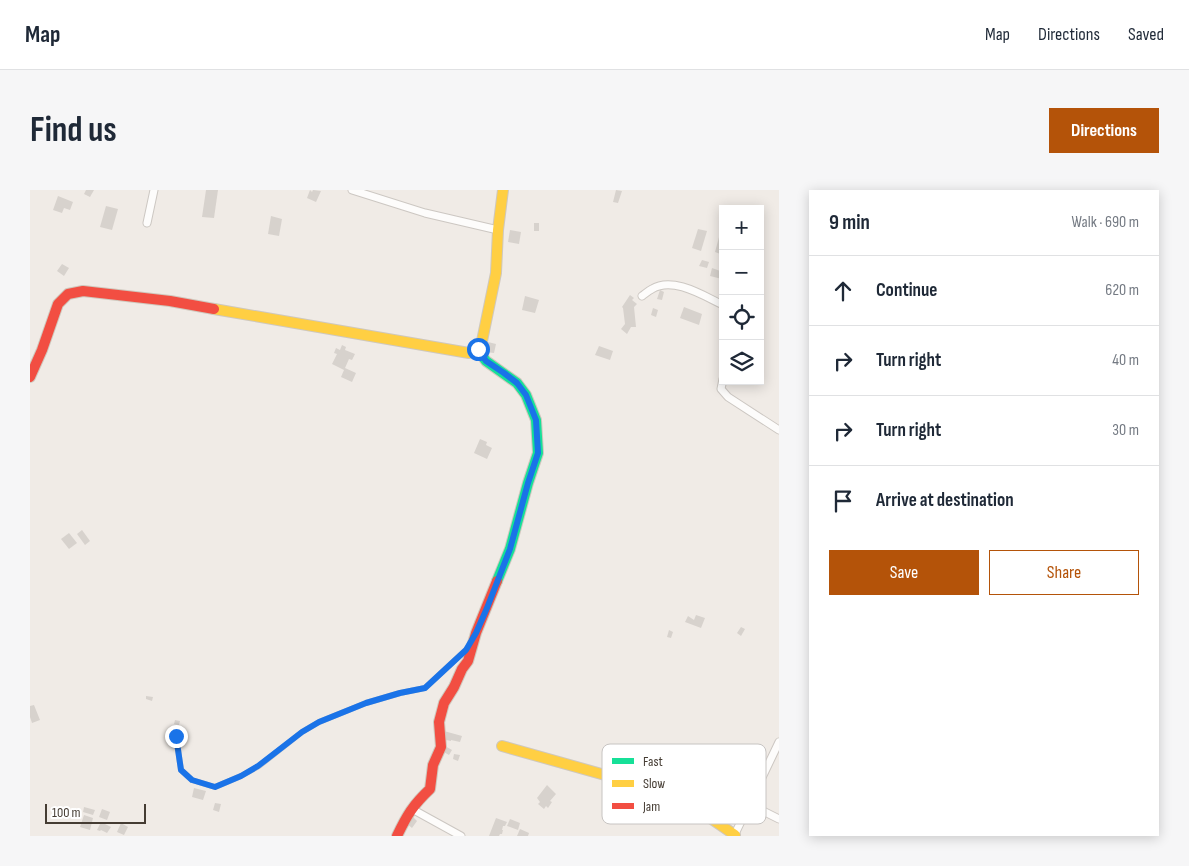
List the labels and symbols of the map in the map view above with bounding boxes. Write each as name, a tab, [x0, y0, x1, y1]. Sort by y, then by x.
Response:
route start	[467, 338, 490, 361]
route end	[165, 725, 188, 748]
legend	[602, 744, 766, 824]
text: Fast	[643, 753, 663, 770]
text: Slow	[643, 775, 665, 792]
text: Jam	[642, 798, 660, 815]
scale bar	[45, 801, 146, 824]

